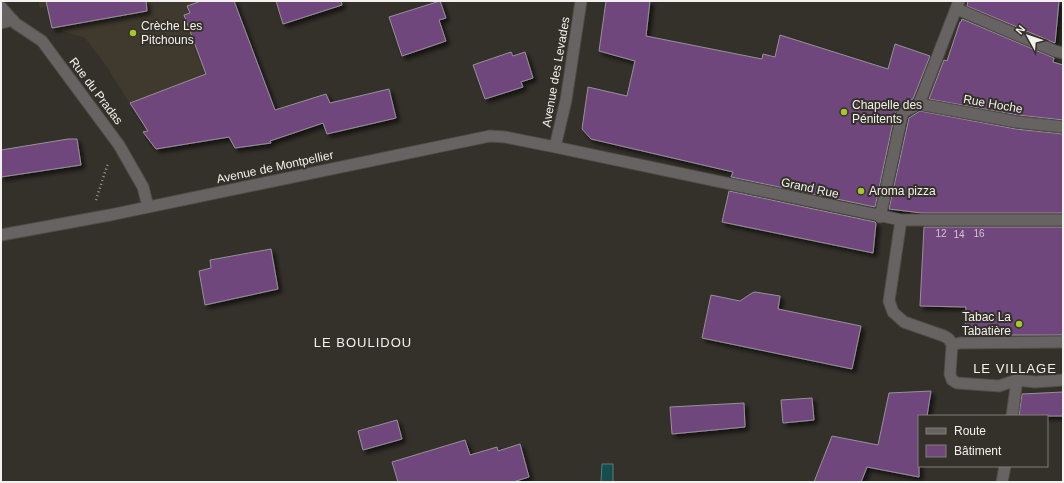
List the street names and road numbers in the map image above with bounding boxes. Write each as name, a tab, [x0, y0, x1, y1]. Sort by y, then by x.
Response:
street label: Avenue des Levades	[539, 16, 573, 128]
street label: Rue du Pradas	[66, 55, 126, 127]
street label: Rue Hoche	[962, 92, 1024, 116]
street label: Avenue de Montpellier	[215, 148, 335, 186]
street label: Grand Rue	[780, 175, 840, 201]

